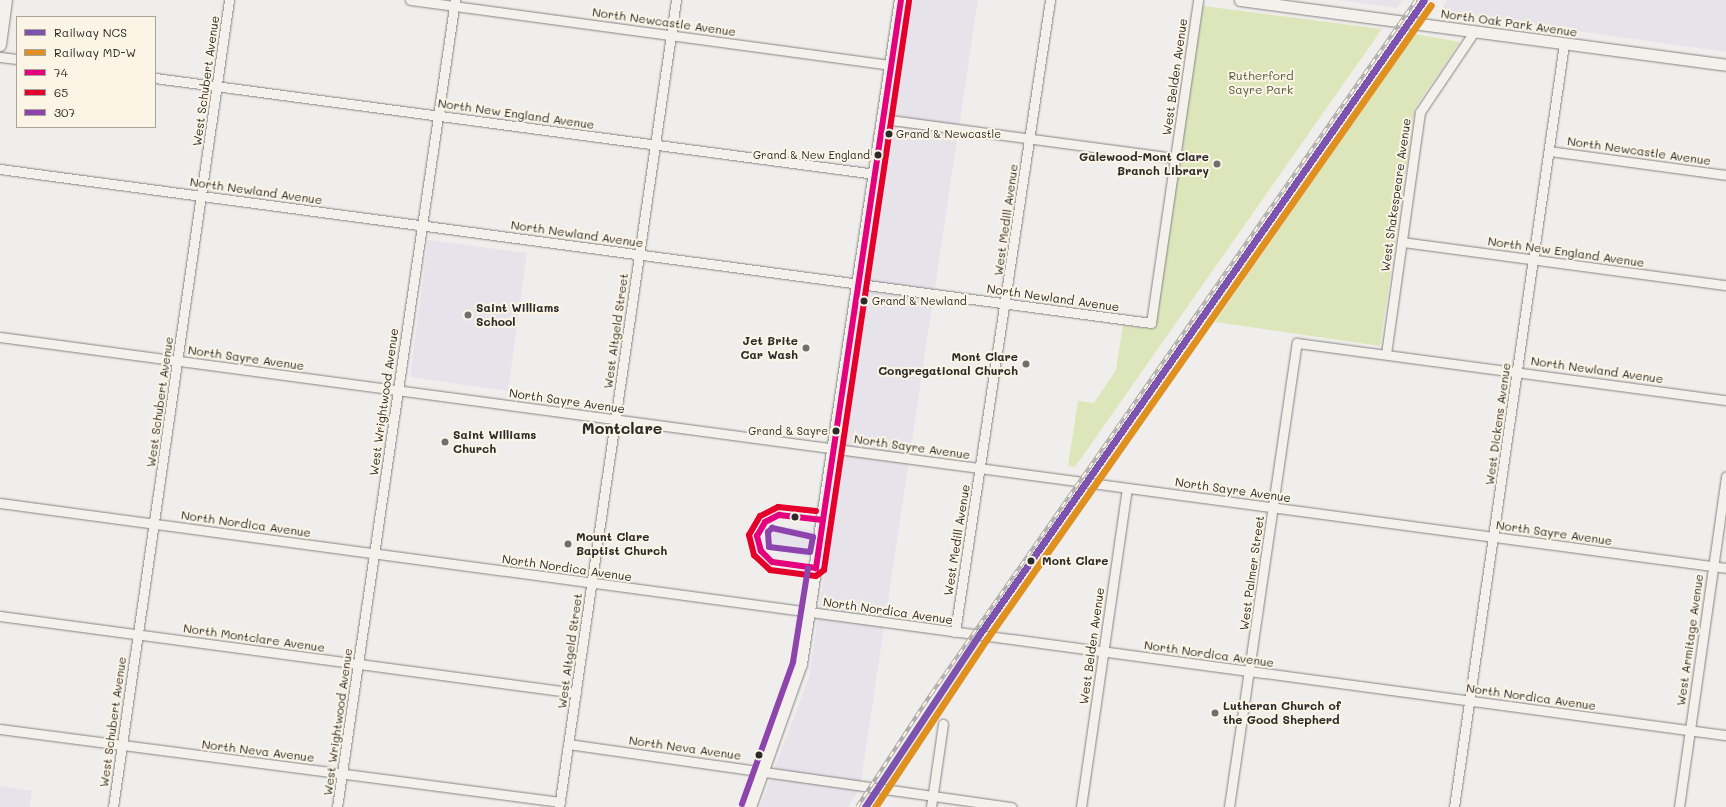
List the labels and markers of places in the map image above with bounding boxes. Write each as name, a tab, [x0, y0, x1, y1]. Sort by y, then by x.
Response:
place label: Grand & Newcastle	[896, 127, 1001, 141]
marker: Grand & Newcastle	[884, 129, 894, 139]
place label: Grand & New England	[753, 148, 870, 162]
marker: Grand & New England	[873, 150, 883, 160]
place label: Galewood-Mont Clare Branch Library	[1079, 150, 1209, 178]
marker: Galewood-Mont Clare Branch Library	[1212, 159, 1222, 169]
place label: Grand & Newland	[872, 294, 967, 308]
marker: Grand & Newland	[859, 296, 869, 306]
place label: Saint Williams School	[476, 301, 559, 329]
marker: Saint Williams School	[463, 310, 473, 320]
place label: Jet Brite Car Wash	[741, 334, 798, 362]
marker: Jet Brite Car Wash	[801, 343, 811, 353]
place label: Mont Clare Congregational Church	[878, 350, 1018, 378]
marker: Mont Clare Congregational Church	[1021, 359, 1031, 369]
place label: Grand & Sayre	[748, 424, 828, 438]
marker: Grand & Sayre	[831, 426, 841, 436]
place label: Saint Williams Church	[453, 428, 536, 456]
marker: Saint Williams Church	[440, 437, 450, 447]
unlabelled marker	[790, 512, 800, 522]
place label: Mount Clare Baptist Church	[576, 530, 667, 558]
marker: Mount Clare Baptist Church	[563, 539, 573, 549]
marker: Mont Clare	[1024, 554, 1038, 568]
place label: Mont Clare	[1042, 554, 1108, 568]
place label: Lutheran Church of the Good Shepherd	[1223, 699, 1341, 727]
marker: Lutheran Church of the Good Shepherd	[1210, 708, 1220, 718]
unlabelled marker	[754, 750, 764, 760]

